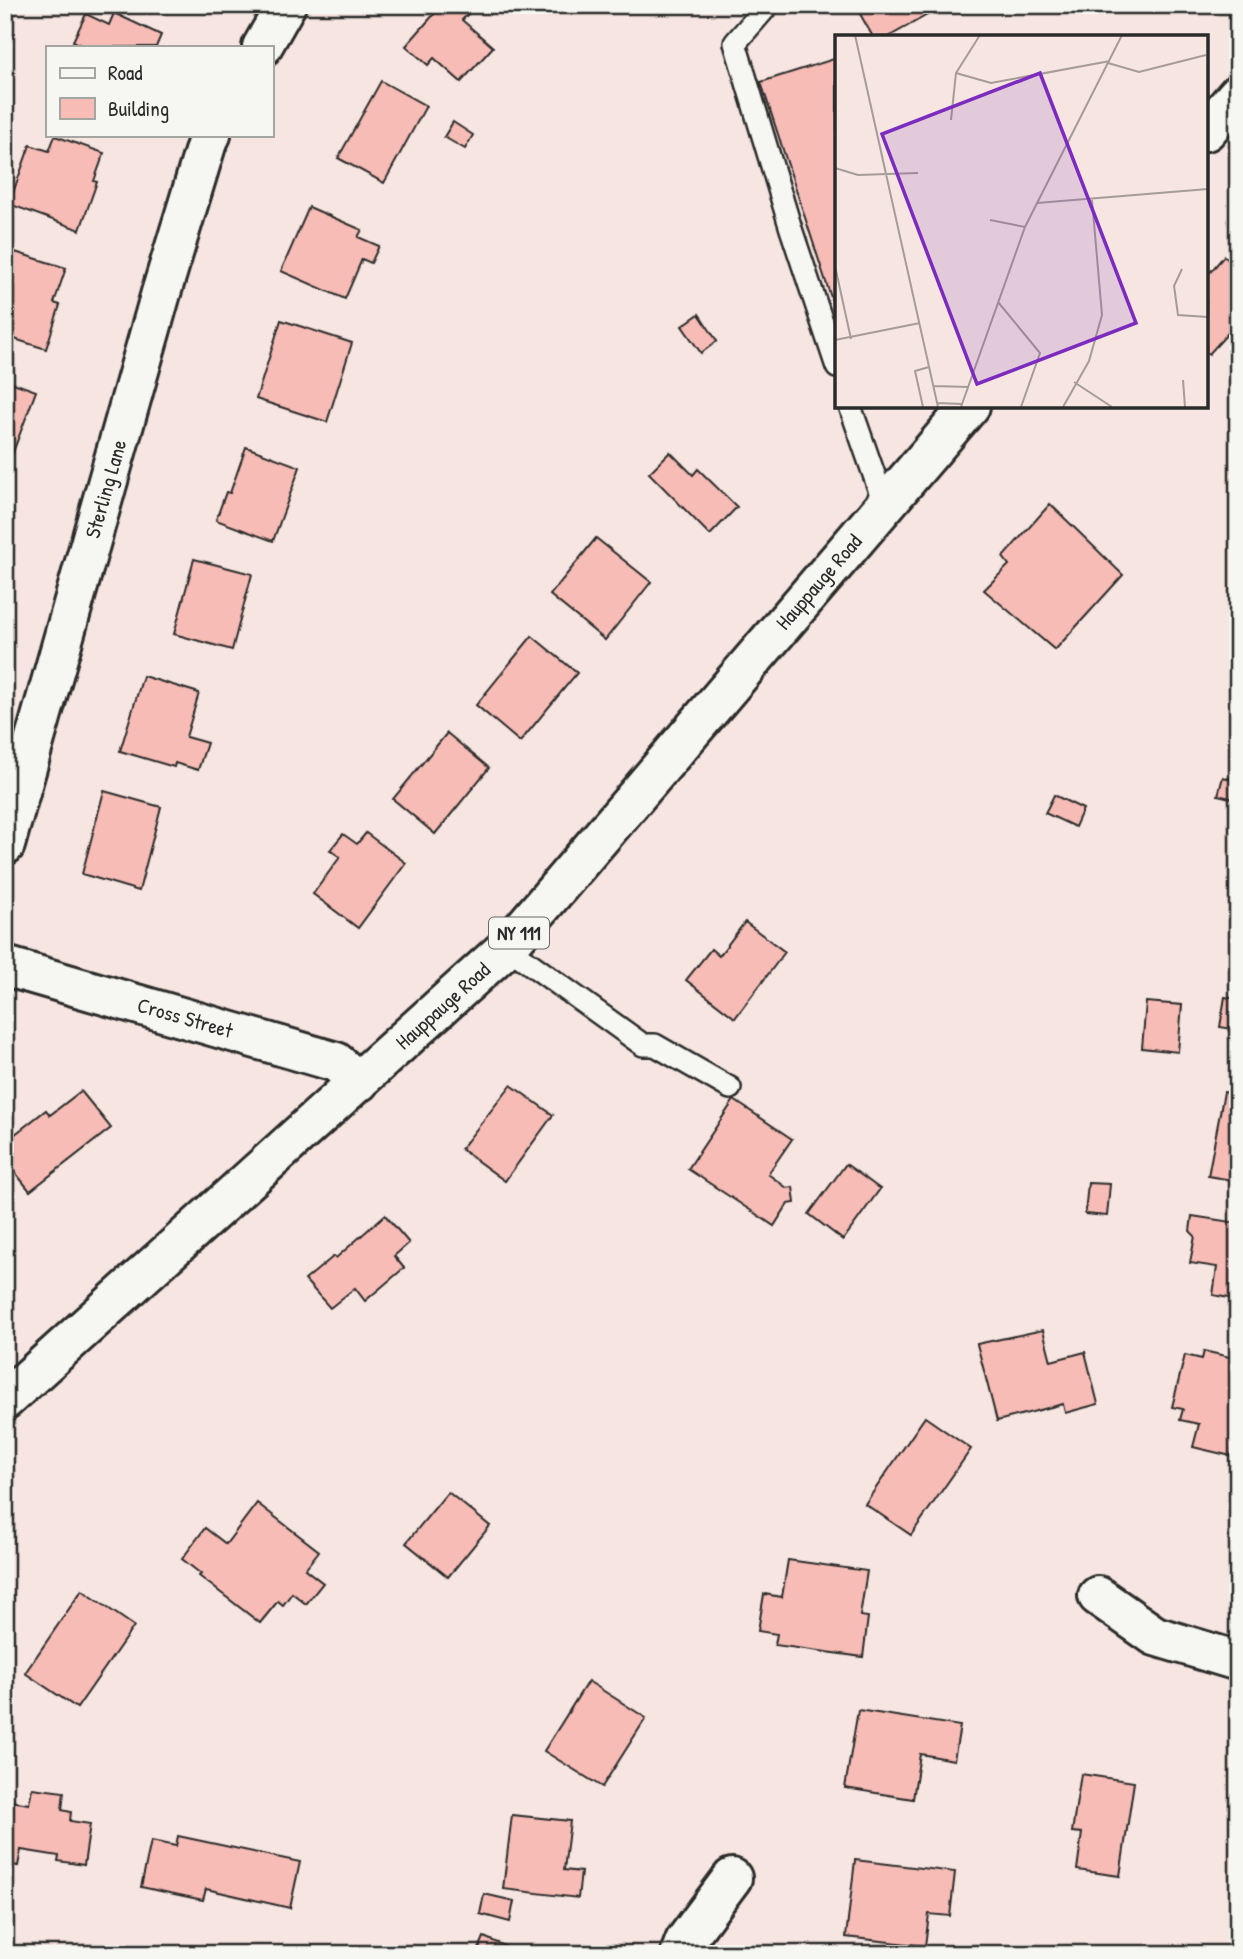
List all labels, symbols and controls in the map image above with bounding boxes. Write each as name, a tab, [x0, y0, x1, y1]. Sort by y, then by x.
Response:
inset map	[835, 35, 1208, 408]
legend	[46, 46, 273, 136]
text: Road	[108, 58, 142, 87]
text: Building	[108, 94, 169, 123]
street label: Sterling Lane	[78, 436, 133, 541]
street label: Hauppauge Road	[769, 528, 868, 636]
road number: NY 111	[489, 917, 549, 948]
street label: Hauppauge Road	[389, 955, 496, 1056]
street label: Cross Street	[134, 990, 237, 1045]

